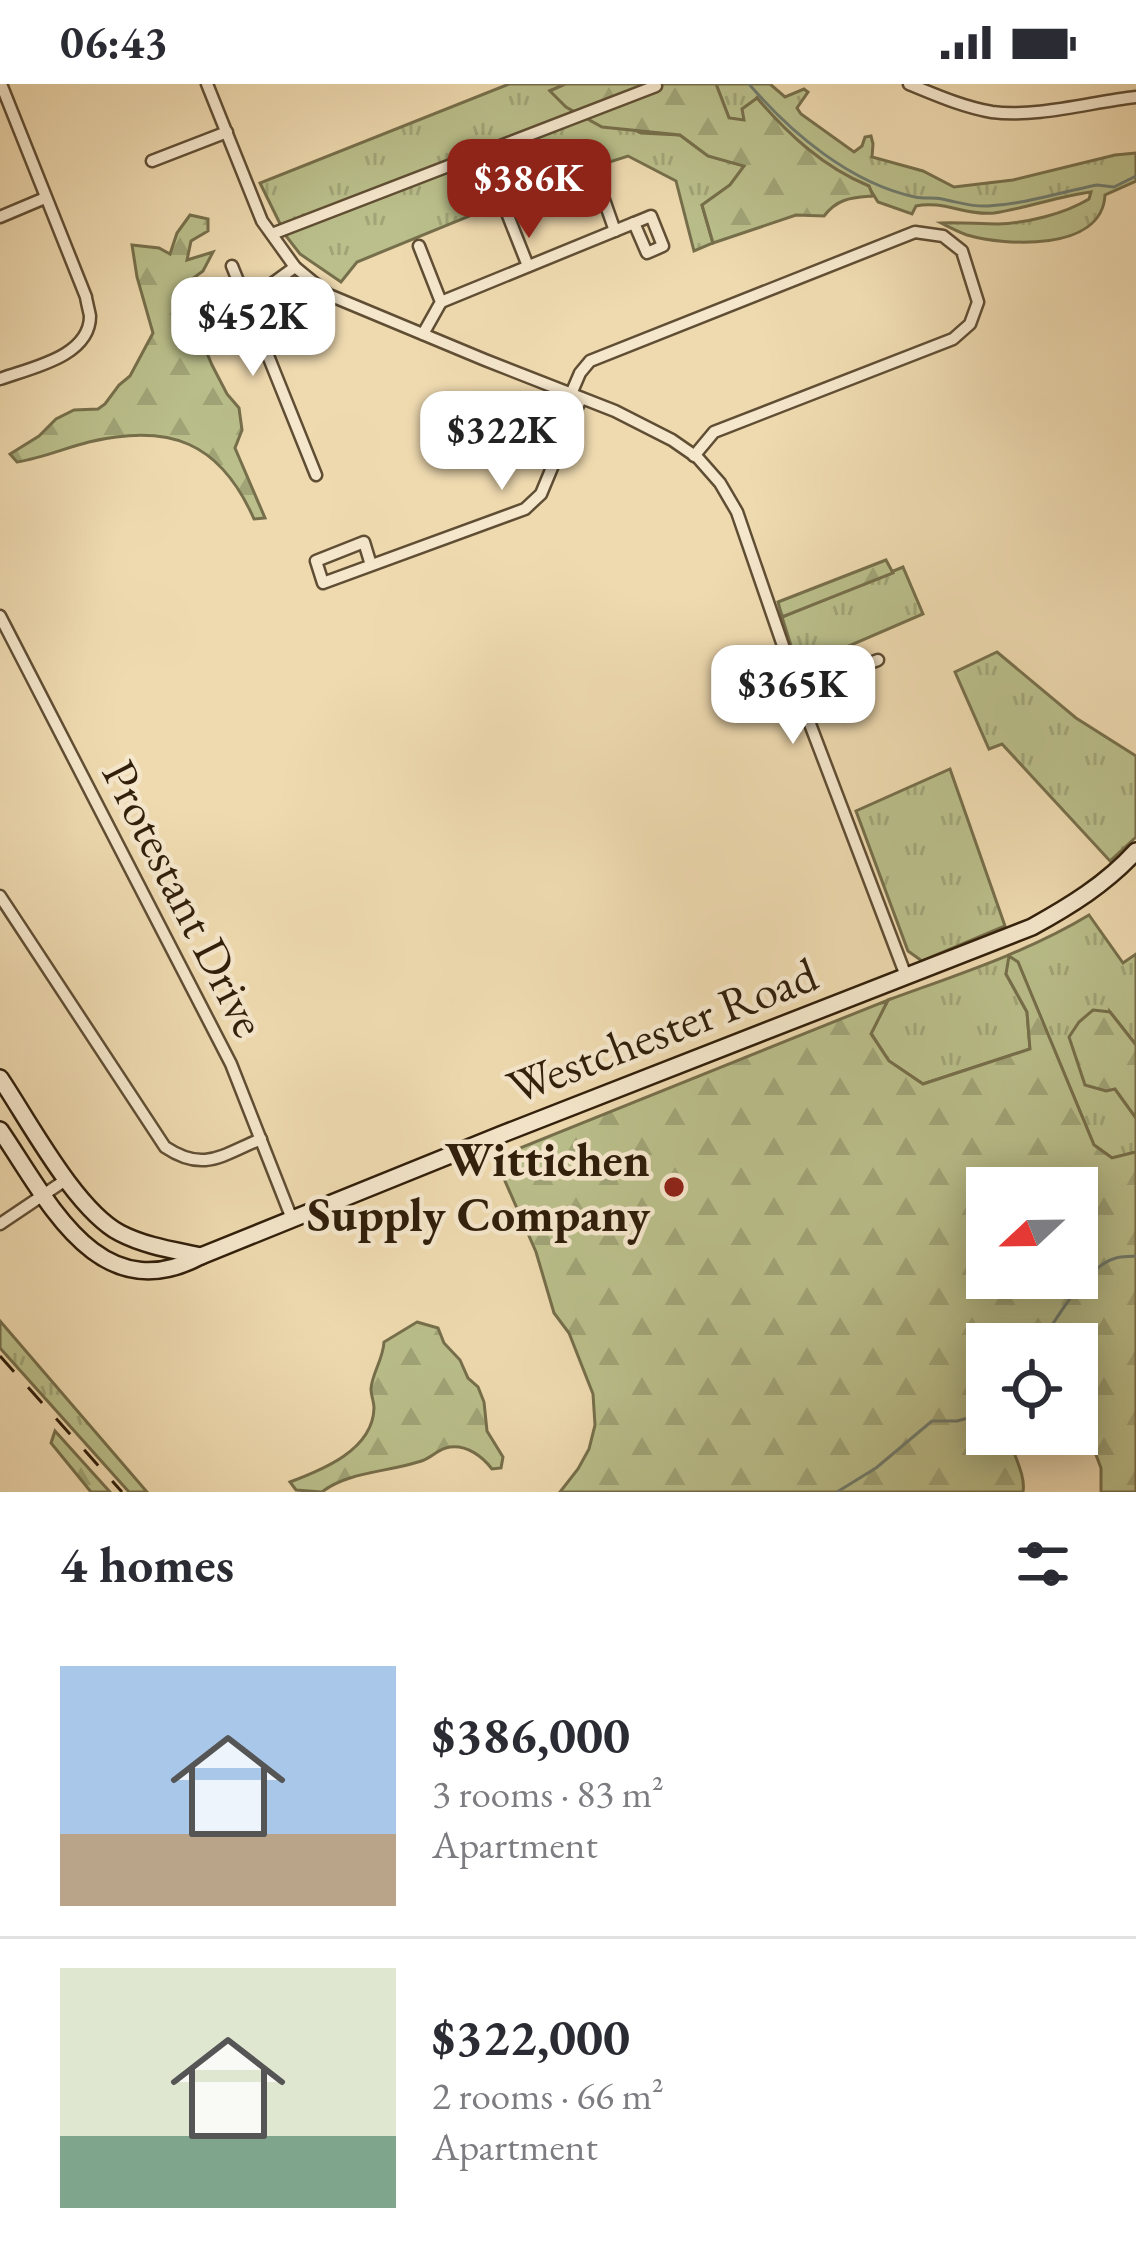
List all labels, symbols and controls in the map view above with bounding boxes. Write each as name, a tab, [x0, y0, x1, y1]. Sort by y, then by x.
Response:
text: 06:43	[60, 13, 168, 71]
pin: $386K	[445, 139, 613, 241]
text: $386K	[474, 152, 584, 203]
pin: $452K	[169, 277, 337, 379]
text: $452K	[198, 290, 308, 341]
pin: $322K	[418, 391, 586, 493]
text: $322K	[447, 404, 557, 455]
pin: $365K	[709, 645, 877, 747]
text: $365K	[738, 658, 848, 709]
street label: Protestant Drive	[89, 749, 281, 1047]
street label: Westchester Road	[498, 942, 826, 1118]
place label: Wittichen Supply Company	[307, 1128, 651, 1245]
north arrow	[966, 1167, 1098, 1299]
map controls	[966, 1167, 1098, 1455]
marker: Wittichen Supply Company	[661, 1174, 687, 1200]
button: locate	[966, 1323, 1098, 1455]
text: 4 homes	[60, 1531, 234, 1597]
icon: filters	[1010, 1531, 1076, 1597]
text: $386,000	[432, 1702, 630, 1768]
icon: home	[156, 1714, 300, 1858]
text: 3 rooms · 83 m²	[432, 1768, 664, 1819]
text: Apartment	[432, 1819, 598, 1870]
text: $322,000	[432, 2004, 630, 2070]
icon: home	[156, 2016, 300, 2160]
text: 2 rooms · 66 m²	[432, 2070, 664, 2121]
text: Apartment	[432, 2121, 598, 2172]

